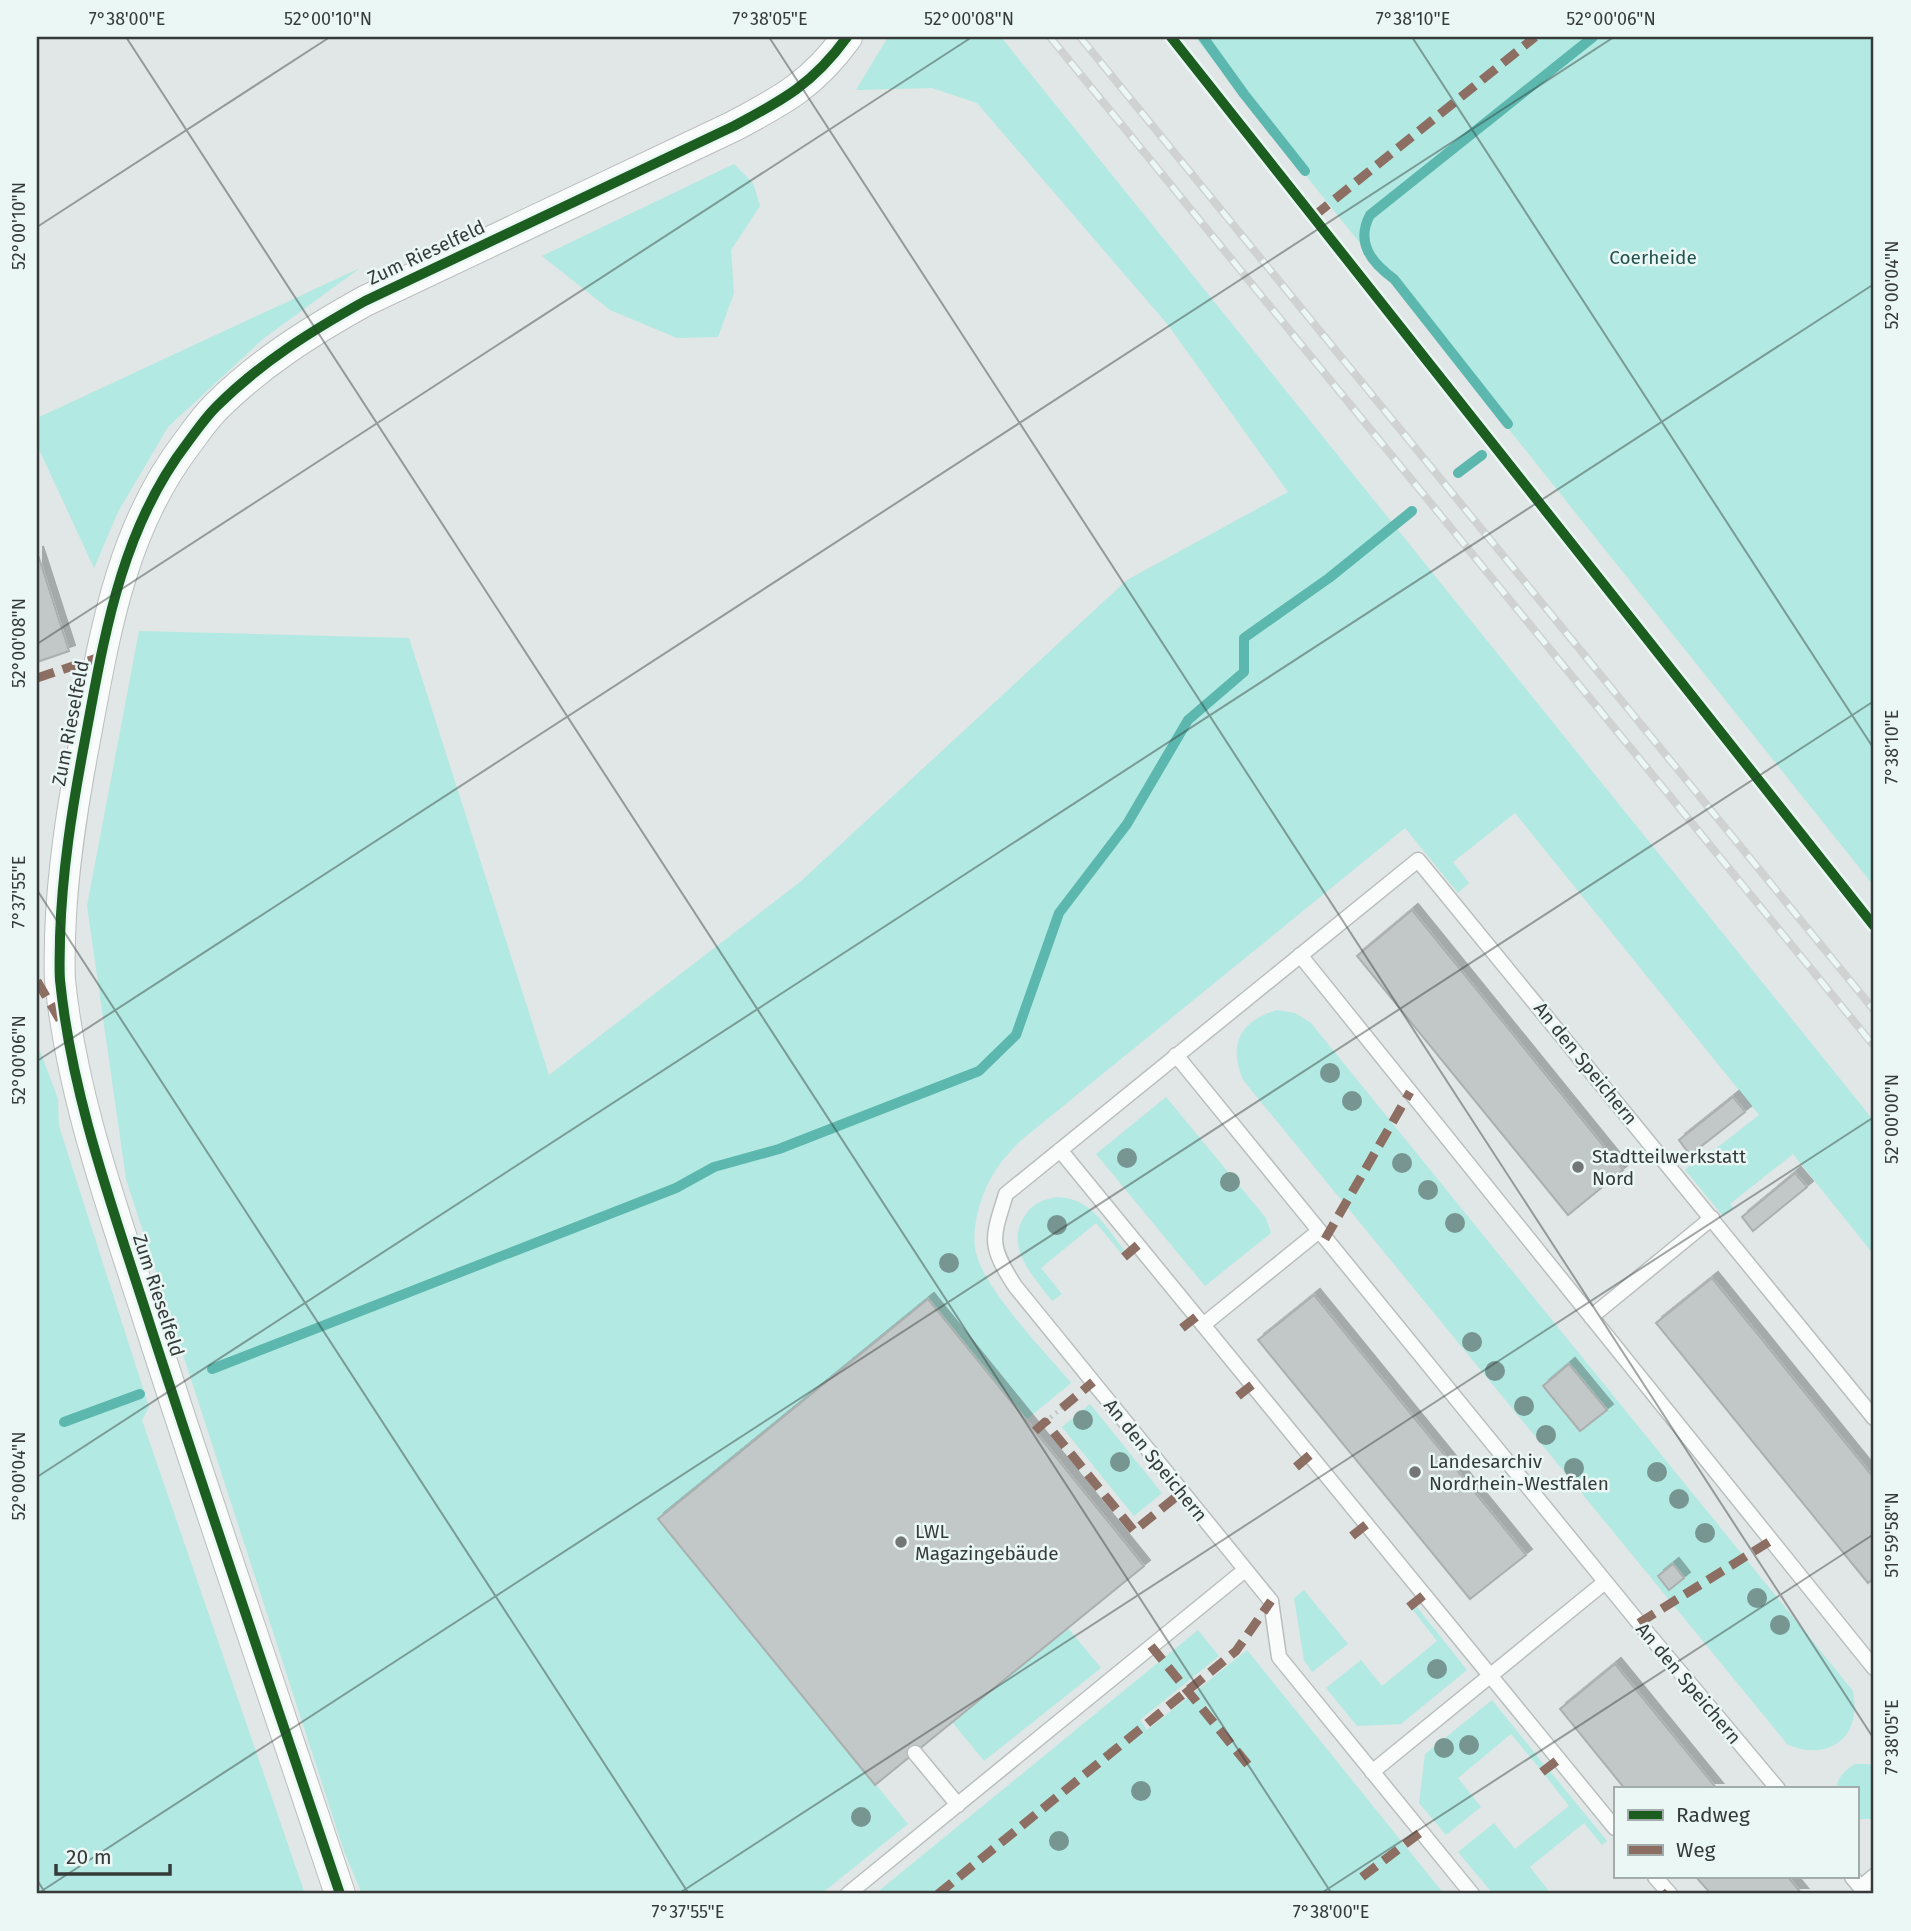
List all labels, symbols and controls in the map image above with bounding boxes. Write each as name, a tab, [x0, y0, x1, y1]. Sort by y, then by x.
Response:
text: 7°38'00"E	[89, 8, 165, 30]
text: 52°00'10"N	[284, 8, 372, 30]
text: 7°38'05"E	[732, 8, 808, 30]
text: 52°00'08"N	[924, 8, 1014, 30]
text: 7°38'10"E	[1376, 8, 1450, 30]
text: 52°00'06"N	[1566, 8, 1656, 30]
text: 52°00'10"N	[8, 182, 30, 270]
street label: Zum Rieselfeld	[364, 215, 489, 290]
text: 52°00'04"N	[1881, 241, 1903, 330]
park label: Coerheide	[1609, 246, 1697, 269]
text: 52°00'08"N	[8, 598, 30, 688]
street label: Zum Rieselfeld	[47, 658, 94, 788]
text: 7°38'10"E	[1881, 710, 1903, 784]
text: 7°37'55"E	[8, 856, 30, 928]
street label: An den Speichern	[1529, 997, 1642, 1129]
text: 52°00'06"N	[8, 1015, 30, 1105]
text: 52°00'00"N	[1881, 1074, 1903, 1164]
place label: Stadtteilwerkstatt Nord	[1592, 1145, 1746, 1190]
marker: Stadtteilwerkstatt Nord	[1570, 1159, 1586, 1175]
street label: Zum Rieselfeld	[128, 1231, 189, 1359]
street label: An den Speichern	[1099, 1394, 1212, 1526]
text: 52°00'04"N	[8, 1432, 30, 1521]
place label: Landesarchiv Nordrhein-Westfalen	[1429, 1450, 1609, 1495]
marker: Landesarchiv Nordrhein-Westfalen	[1407, 1464, 1423, 1480]
text: 51°59'58"N	[1881, 1492, 1903, 1578]
place label: LWL Magazingebäude	[915, 1520, 1059, 1565]
marker: LWL Magazingebäude	[893, 1534, 909, 1550]
street label: An den Speichern	[1631, 1618, 1746, 1749]
text: 7°38'05"E	[1881, 1699, 1903, 1775]
legend	[1614, 1787, 1858, 1878]
text: Radweg	[1676, 1802, 1750, 1828]
scale bar	[56, 1833, 170, 1877]
text: Weg	[1676, 1837, 1716, 1863]
text: 20 m	[66, 1844, 112, 1870]
text: 7°37'55"E	[652, 1901, 724, 1923]
text: 7°38'00"E	[1293, 1901, 1369, 1923]

